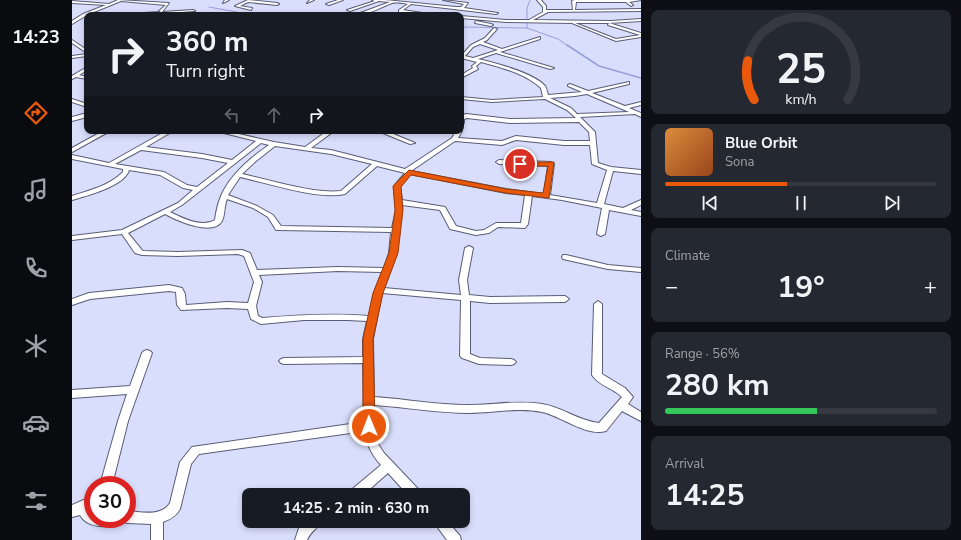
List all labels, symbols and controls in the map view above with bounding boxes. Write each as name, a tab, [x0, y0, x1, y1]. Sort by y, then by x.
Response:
text: 360 m	[166, 23, 249, 61]
text: 14:23	[12, 25, 60, 49]
icon: right	[100, 28, 152, 80]
text: 25	[776, 41, 826, 98]
text: Turn right	[166, 59, 245, 83]
text: km/h	[785, 90, 817, 109]
icon: directions	[22, 99, 50, 127]
icon: left	[221, 104, 243, 126]
icon: ahead	[263, 104, 285, 126]
icon: right	[305, 104, 327, 126]
text: Blue Orbit	[725, 133, 797, 153]
pin	[503, 147, 537, 181]
icon: arrive	[509, 153, 531, 175]
text: Sona	[725, 153, 755, 171]
icon: music	[22, 176, 50, 204]
icon: previous	[699, 192, 721, 214]
icon: pause	[790, 192, 812, 214]
icon: next	[881, 192, 903, 214]
text: Climate	[665, 247, 710, 265]
icon: phone	[22, 254, 50, 282]
text: 19°	[777, 267, 825, 308]
text: −	[665, 272, 678, 302]
text: +	[924, 272, 937, 302]
icon: climate	[22, 332, 50, 360]
text: Range · 56%	[665, 345, 740, 363]
text: 280 km	[665, 365, 770, 406]
position arrow	[348, 405, 390, 447]
icon: car	[22, 409, 50, 437]
text: Arrival	[665, 455, 704, 473]
text: 14:25	[665, 475, 744, 516]
speed limit sign: 30	[84, 476, 136, 528]
icon: filters	[22, 487, 50, 515]
text: 14:25 · 2 min · 630 m	[283, 498, 429, 518]

